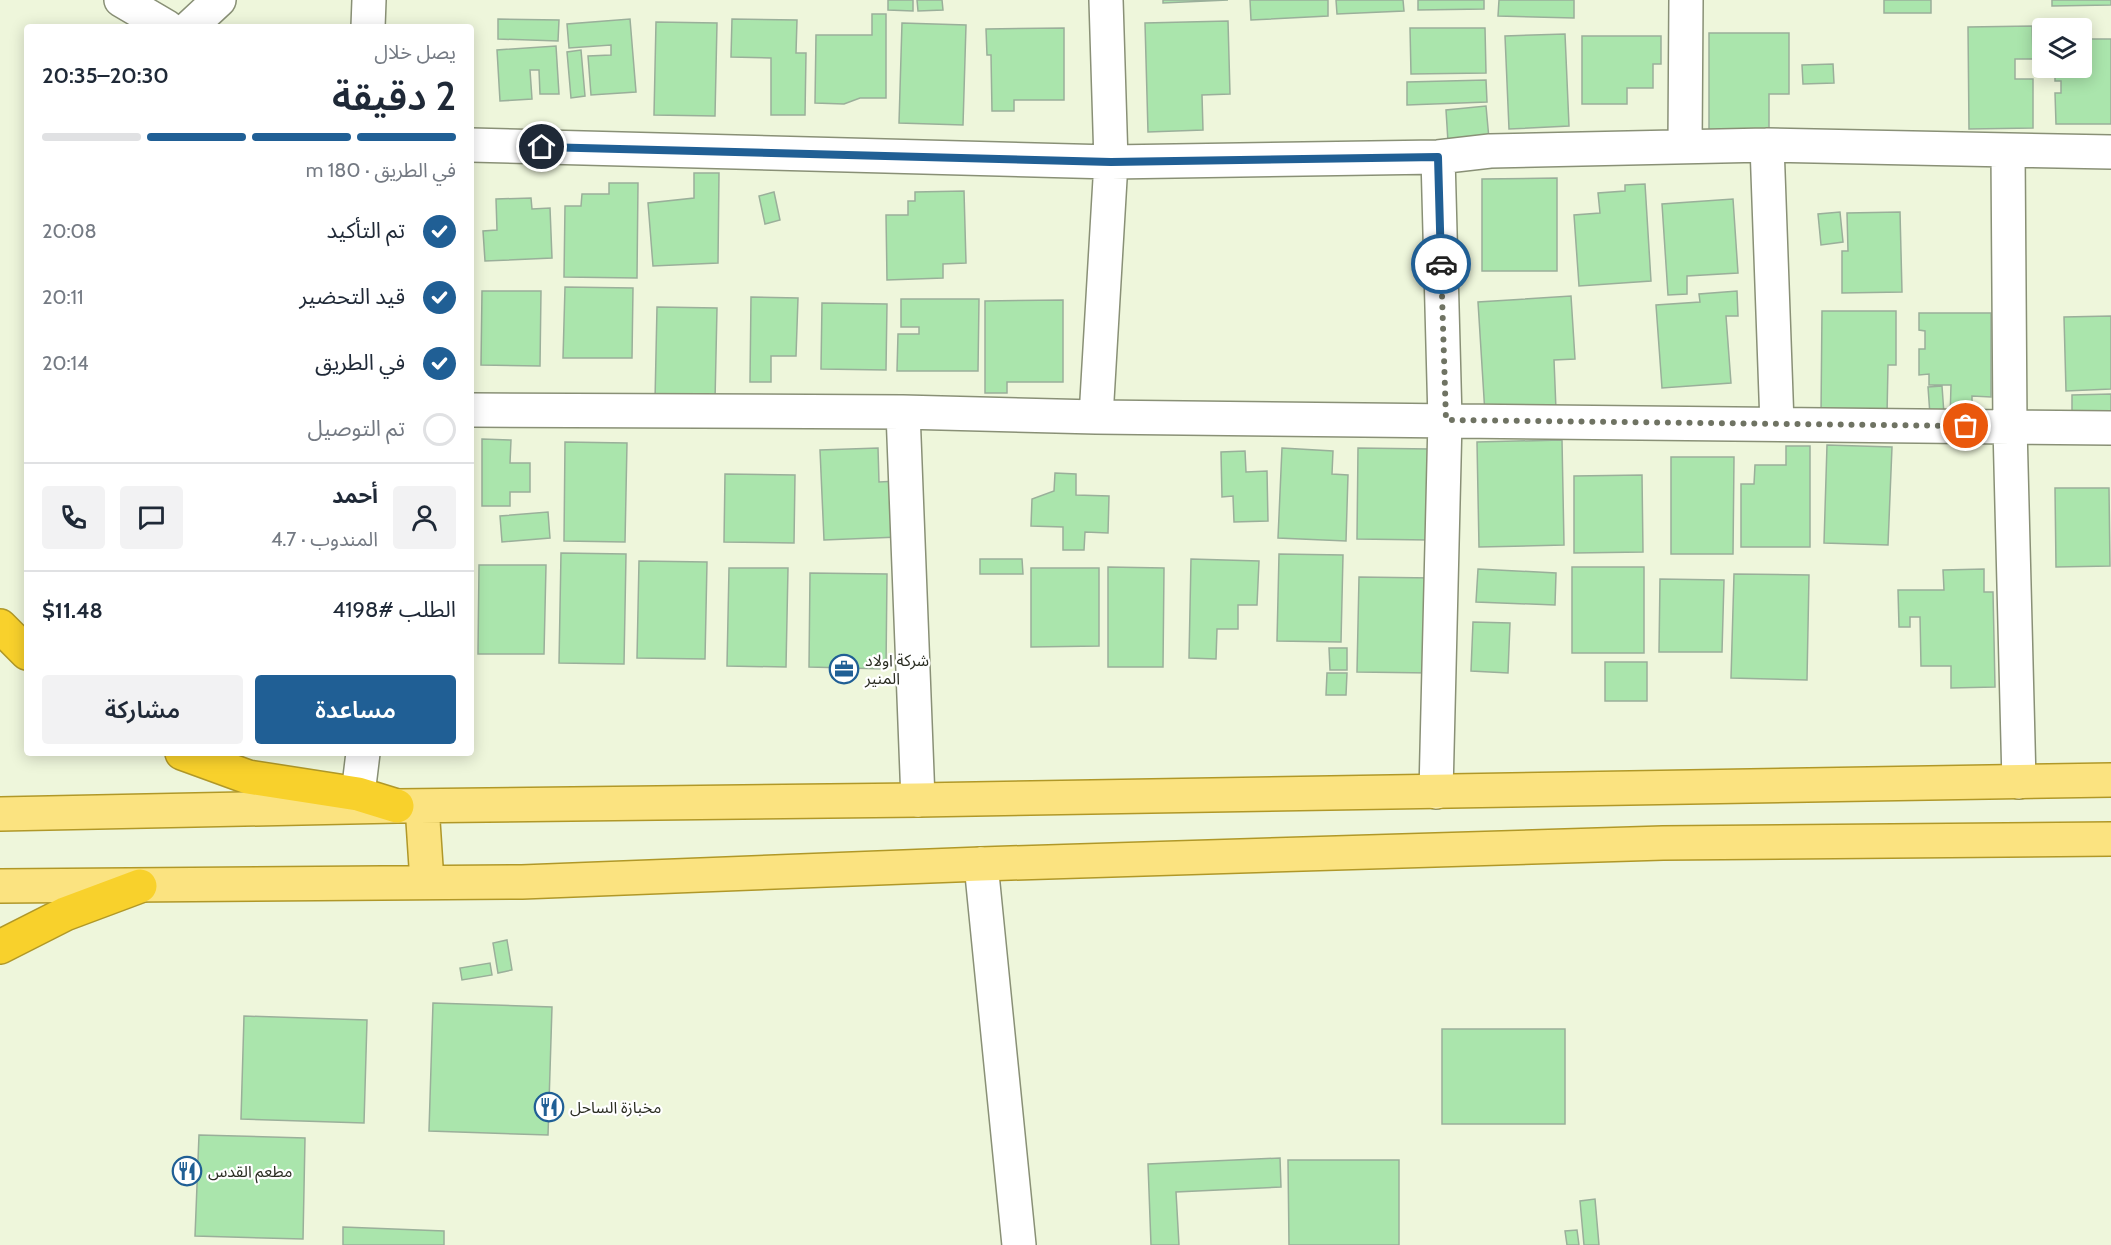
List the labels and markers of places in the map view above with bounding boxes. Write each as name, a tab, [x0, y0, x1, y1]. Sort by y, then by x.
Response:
pin	[516, 121, 567, 172]
pin	[1940, 400, 1991, 451]
place label: شركة اولاد المنير	[864, 651, 929, 688]
office icon: شركة اولاد المنير	[828, 653, 860, 685]
restaurant icon: مخبازة الساحل	[533, 1091, 565, 1123]
place label: مخبازة الساحل	[570, 1098, 661, 1117]
restaurant icon: مطعم القدس	[171, 1155, 203, 1187]
place label: مطعم القدس	[208, 1162, 292, 1184]

